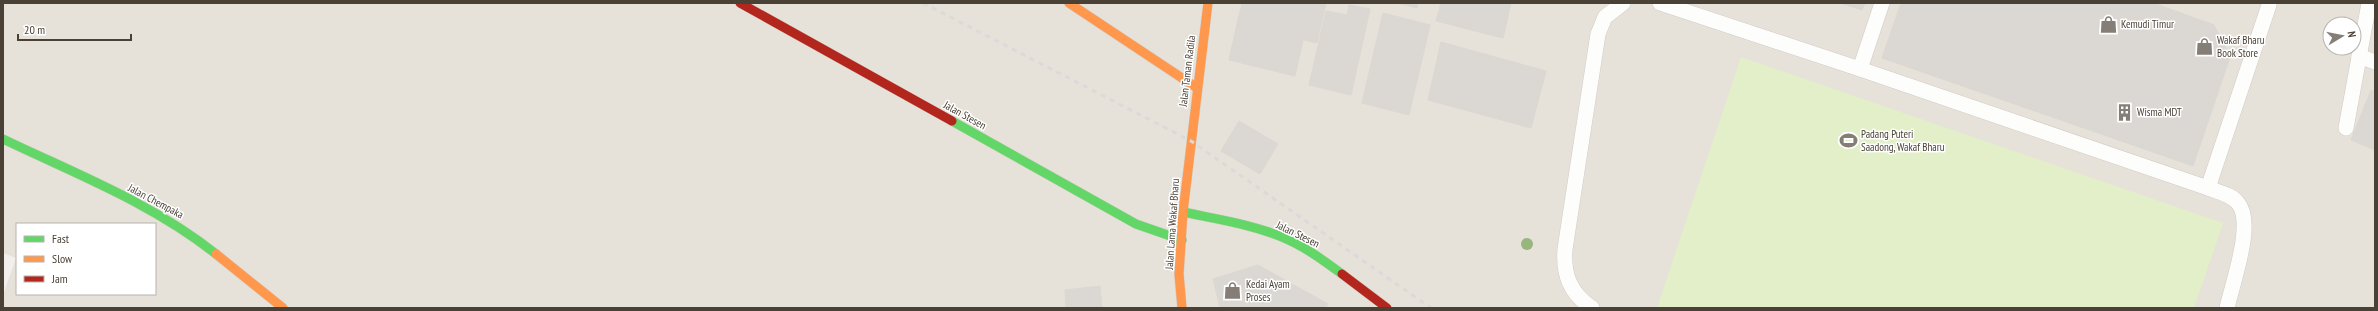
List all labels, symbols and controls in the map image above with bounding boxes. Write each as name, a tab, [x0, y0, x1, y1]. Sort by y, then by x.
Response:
shop icon: Kemudi Timur	[2098, 14, 2118, 34]
scale bar	[18, 16, 131, 42]
north arrow	[2322, 16, 2362, 56]
place label: Kemudi Timur	[2121, 17, 2174, 31]
text: 20 m	[24, 22, 45, 37]
text: N	[2344, 30, 2359, 38]
place label: Wakaf Bharu Book Store	[2217, 33, 2265, 60]
street label: Jalan Taman Radila	[1176, 35, 1198, 108]
shop icon: Wakaf Bharu Book Store	[2194, 36, 2214, 56]
street label: Jalan Stesen	[940, 97, 989, 132]
building icon: Wisma MDT	[2114, 102, 2134, 122]
place label: Wisma MDT	[2137, 105, 2182, 119]
place label: Padang Puteri Saadong, Wakaf Bharu	[1861, 127, 1945, 154]
sports icon: Padang Puteri Saadong, Wakaf Bharu	[1838, 130, 1858, 150]
street label: Jalan Lama Wakaf Bharu	[1162, 178, 1182, 271]
street label: Jalan Chempaka	[125, 180, 186, 221]
street label: Jalan Stesen	[1273, 217, 1322, 251]
legend	[16, 223, 156, 295]
text: Fast	[52, 231, 70, 246]
text: Slow	[52, 251, 73, 266]
text: Jam	[51, 271, 68, 286]
place label: Kedai Ayam Proses	[1246, 277, 1290, 304]
shop icon: Kedai Ayam Proses	[1223, 280, 1243, 300]

